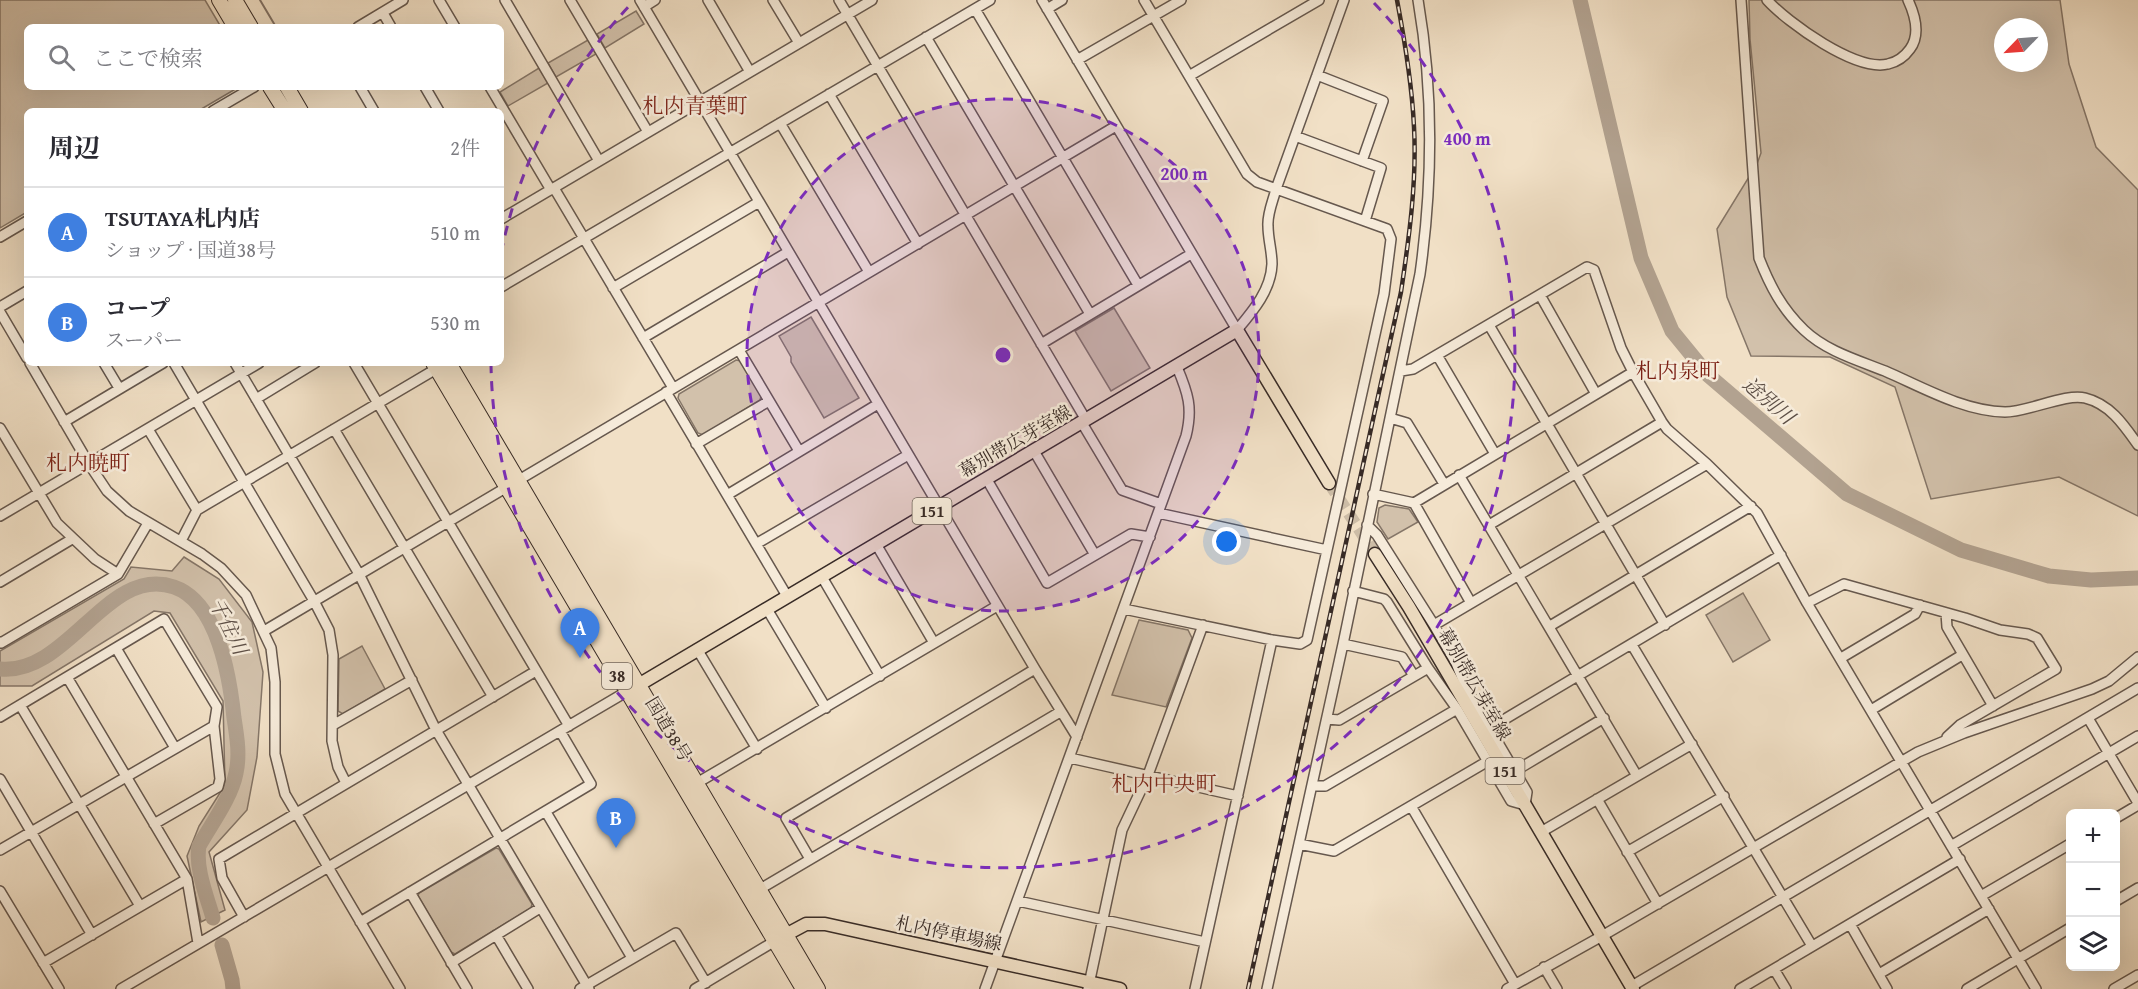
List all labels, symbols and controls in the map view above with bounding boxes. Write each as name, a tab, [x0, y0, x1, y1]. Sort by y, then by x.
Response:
north arrow	[1994, 18, 2048, 72]
search box	[24, 24, 504, 90]
icon: search	[45, 41, 78, 74]
text: ここで検索	[93, 42, 203, 74]
district label: 札内青葉町	[643, 90, 748, 121]
text: 400 m	[1443, 125, 1491, 152]
text: 周辺	[48, 128, 100, 167]
text: 2件	[450, 133, 480, 162]
text: 200 m	[1160, 160, 1208, 187]
text: TSUTAYA札内店	[105, 202, 260, 234]
text: A	[61, 218, 74, 247]
text: 510 m	[430, 218, 480, 247]
text: ショップ · 国道38号	[105, 235, 276, 264]
text: コープ	[105, 292, 170, 324]
text: B	[61, 308, 74, 337]
text: 530 m	[430, 308, 480, 337]
text: スーパー	[105, 325, 183, 354]
centre of rings	[993, 345, 1013, 365]
district label: 札内泉町	[1636, 355, 1720, 386]
water label: 途別川	[1737, 369, 1803, 432]
street label: 幕別帯広芽室線	[954, 398, 1076, 484]
district label: 札内暁町	[46, 447, 130, 478]
road number: 151	[912, 498, 952, 524]
your location	[1212, 527, 1241, 556]
water label: 千住川	[203, 593, 256, 661]
pin: A	[560, 608, 600, 658]
street label: 幕別帯広芽室線	[1432, 623, 1518, 745]
road number: 38	[602, 663, 632, 689]
street label: 国道38号	[639, 691, 699, 767]
road number: 151	[1486, 758, 1524, 784]
district label: 札内中央町	[1112, 768, 1217, 799]
pin: B	[596, 798, 636, 848]
map controls	[2066, 809, 2120, 971]
button: +	[2066, 809, 2120, 863]
button: −	[2066, 863, 2120, 917]
street label: 札内停車場線	[893, 909, 1005, 957]
button: layers	[2066, 917, 2120, 971]

